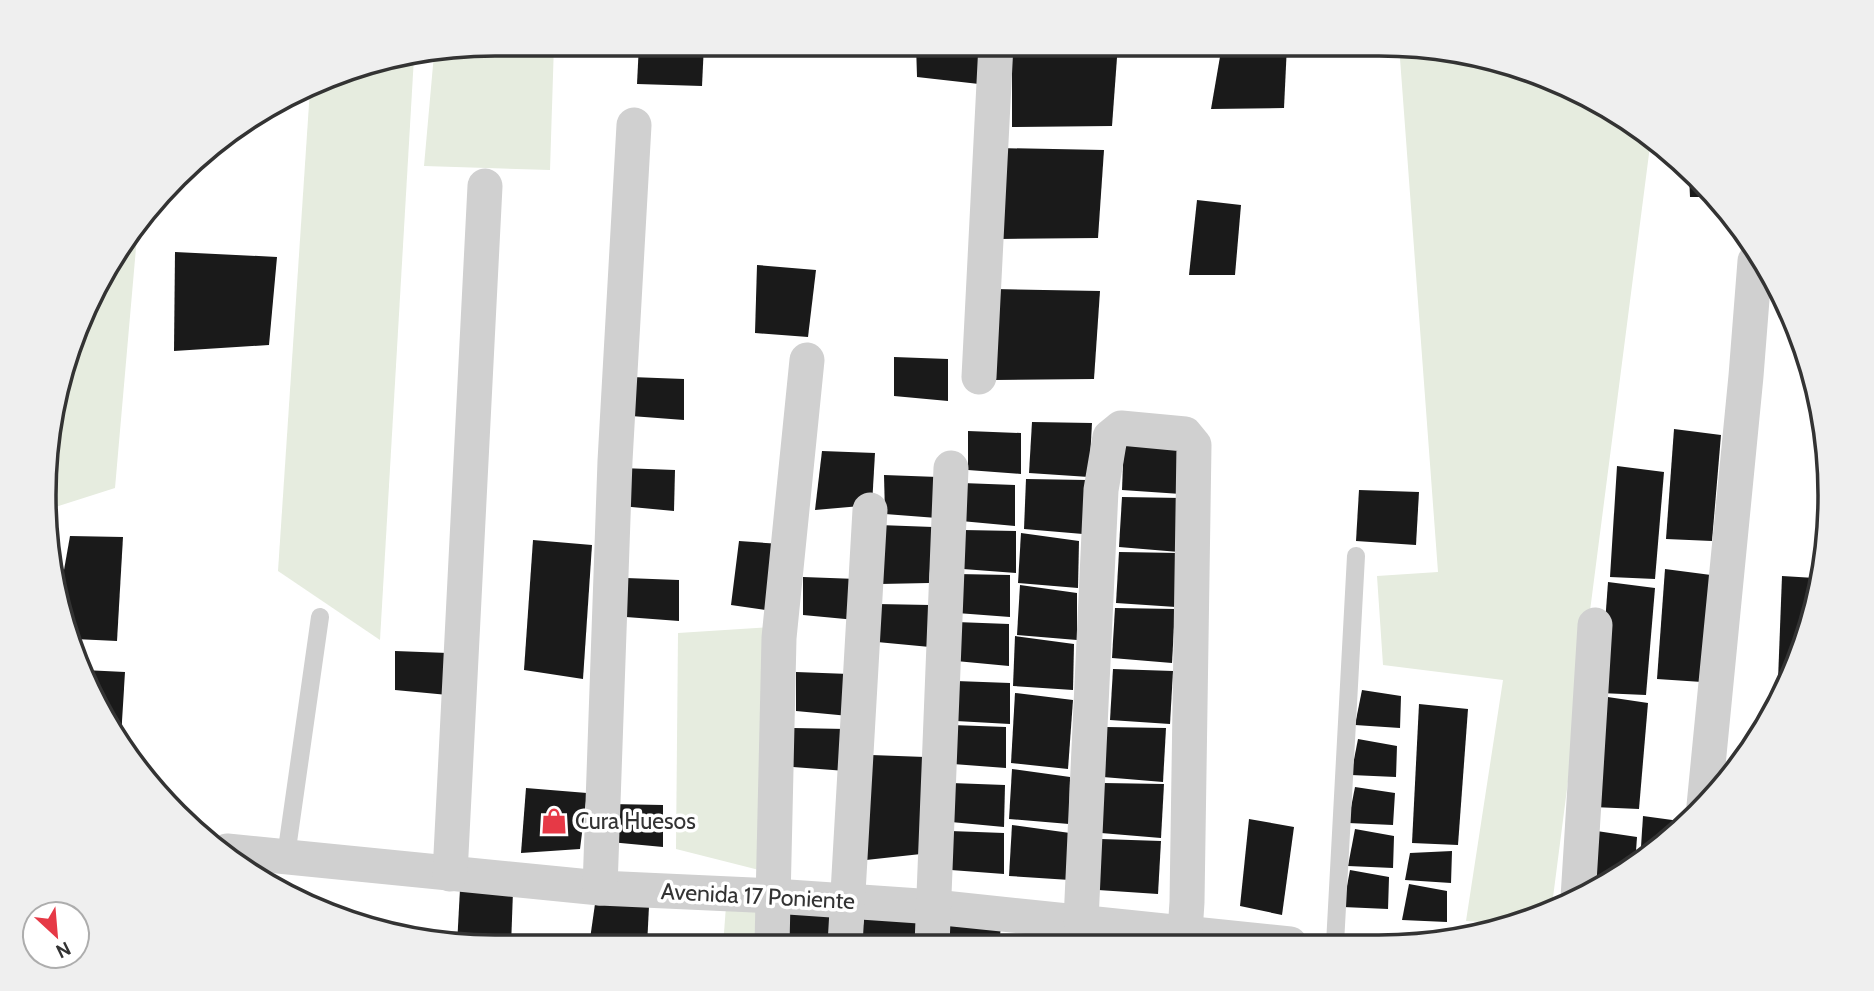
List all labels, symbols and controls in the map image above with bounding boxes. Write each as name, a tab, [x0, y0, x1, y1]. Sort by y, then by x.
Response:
shop icon: Cura Huesos	[539, 806, 569, 836]
place label: Cura Huesos	[575, 807, 696, 835]
street label: Avenida 17 Poniente	[660, 877, 856, 915]
north arrow	[21, 900, 91, 970]
text: N	[52, 937, 74, 963]

